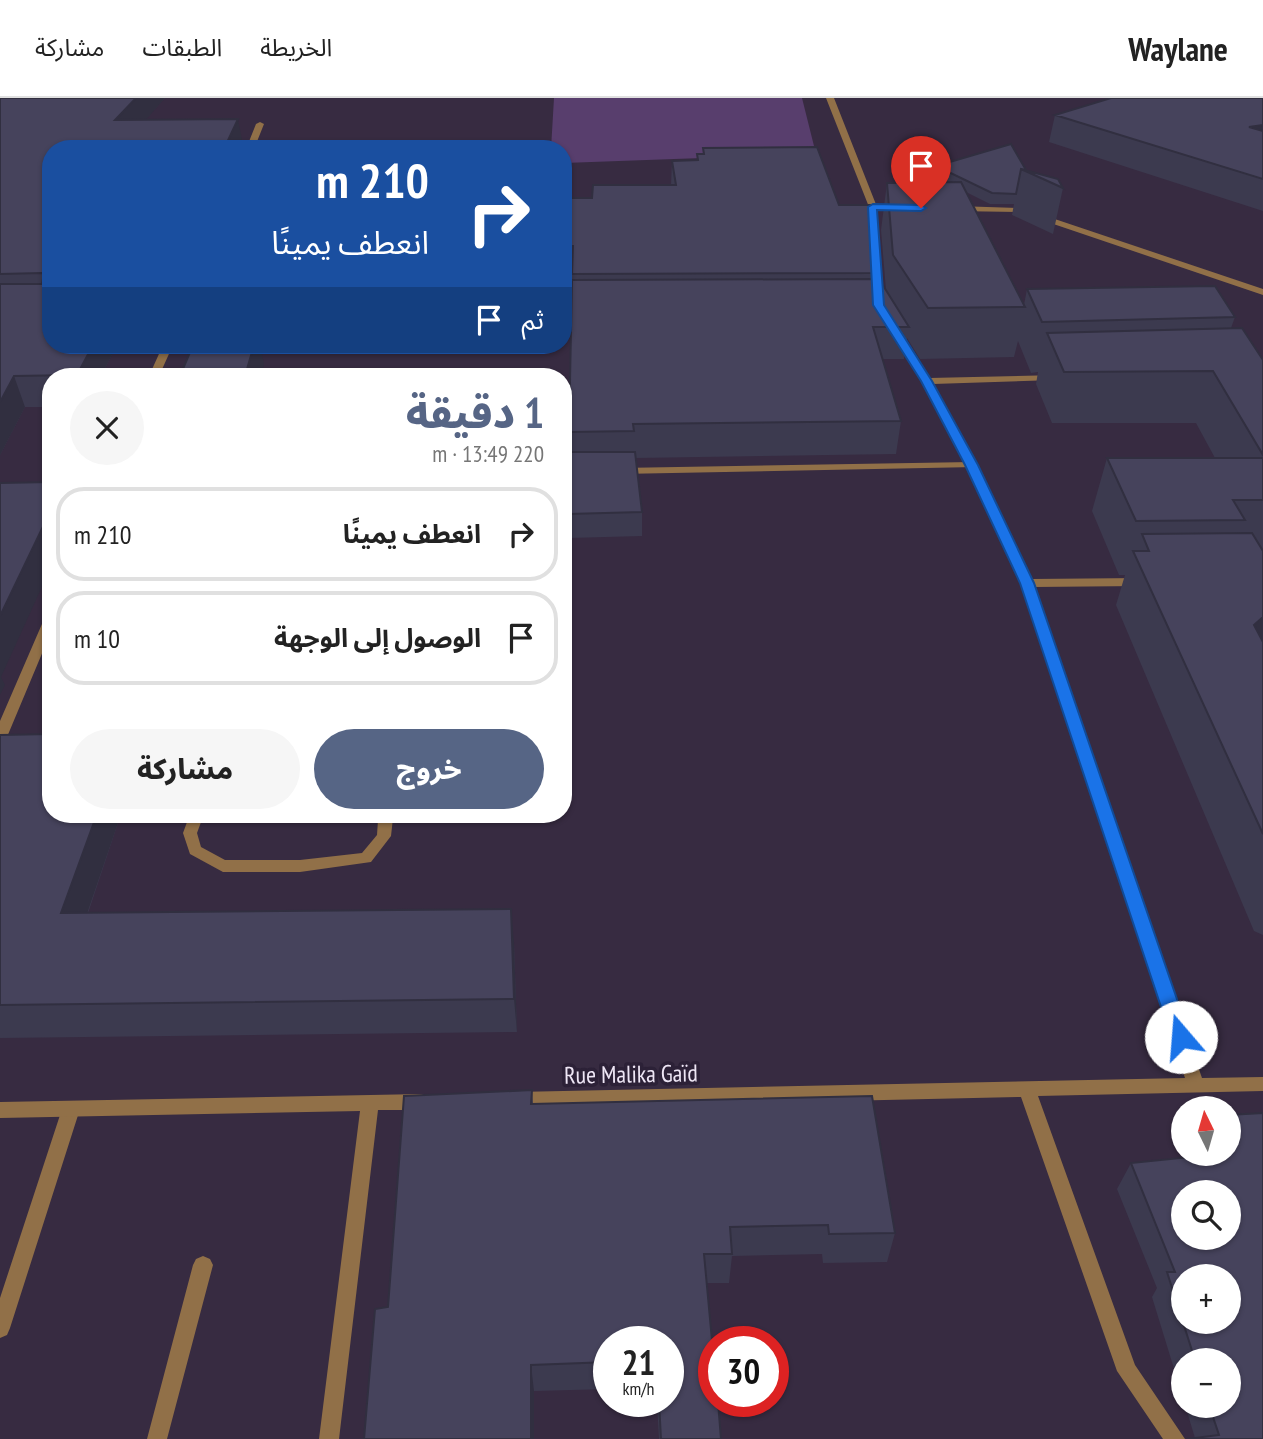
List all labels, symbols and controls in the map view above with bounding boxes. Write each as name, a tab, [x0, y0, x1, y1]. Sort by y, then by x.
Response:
text: Waylane	[1128, 27, 1228, 70]
text: مشاركة	[35, 32, 104, 63]
text: الطبقات	[142, 32, 222, 63]
text: الخريطة	[260, 32, 332, 63]
pin	[891, 136, 951, 208]
icon: arrive	[902, 147, 940, 185]
text: 210 m	[316, 148, 429, 212]
icon: right	[453, 168, 544, 259]
text: انعطف يمينًا	[271, 221, 429, 263]
icon: arrive	[470, 301, 508, 339]
text: ثم	[522, 303, 544, 336]
text: 1 دقيقة	[406, 385, 544, 440]
button: close	[70, 391, 144, 465]
text: 220 m · 13:49	[432, 439, 544, 468]
icon: right	[502, 515, 540, 553]
text: انعطف يمينًا	[343, 517, 481, 550]
text: 210 m	[74, 518, 132, 551]
icon: arrive	[502, 619, 540, 657]
text: الوصول إلى الوجهة	[274, 621, 481, 654]
text: 10 m	[74, 622, 120, 655]
button: مشاركة	[70, 729, 300, 809]
button: خروج	[314, 729, 544, 809]
position arrow	[1144, 1000, 1218, 1074]
street label: Rue Malika Gaïd	[564, 1057, 698, 1091]
north arrow	[1171, 1096, 1241, 1166]
map controls	[1171, 1096, 1241, 1418]
button: search	[1171, 1180, 1241, 1250]
button: +	[1171, 1264, 1241, 1334]
speed limit sign: 30	[698, 1326, 789, 1417]
text: 21	[622, 1339, 655, 1385]
button: −	[1171, 1348, 1241, 1418]
text: km/h	[623, 1377, 654, 1400]

